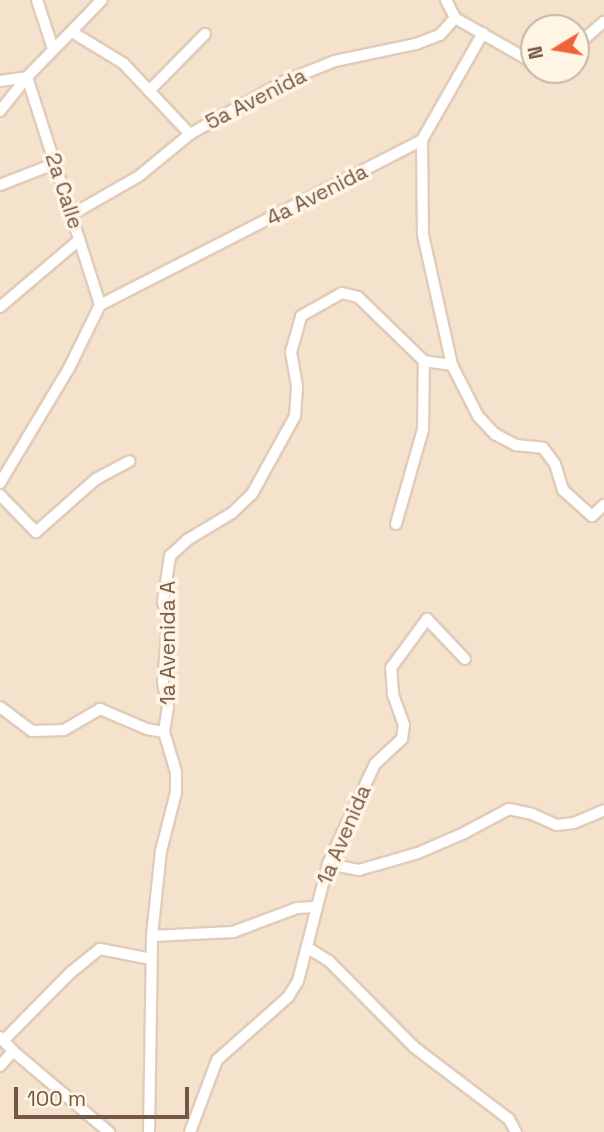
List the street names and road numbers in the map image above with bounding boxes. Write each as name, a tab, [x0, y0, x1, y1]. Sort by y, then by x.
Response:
street label: 5a Avenida	[201, 63, 311, 135]
street label: 2a Calle	[40, 150, 88, 232]
street label: 4a Avenida	[262, 159, 372, 231]
street label: 1a Avenida A	[155, 581, 181, 705]
street label: 1a Avenida	[312, 781, 376, 889]

